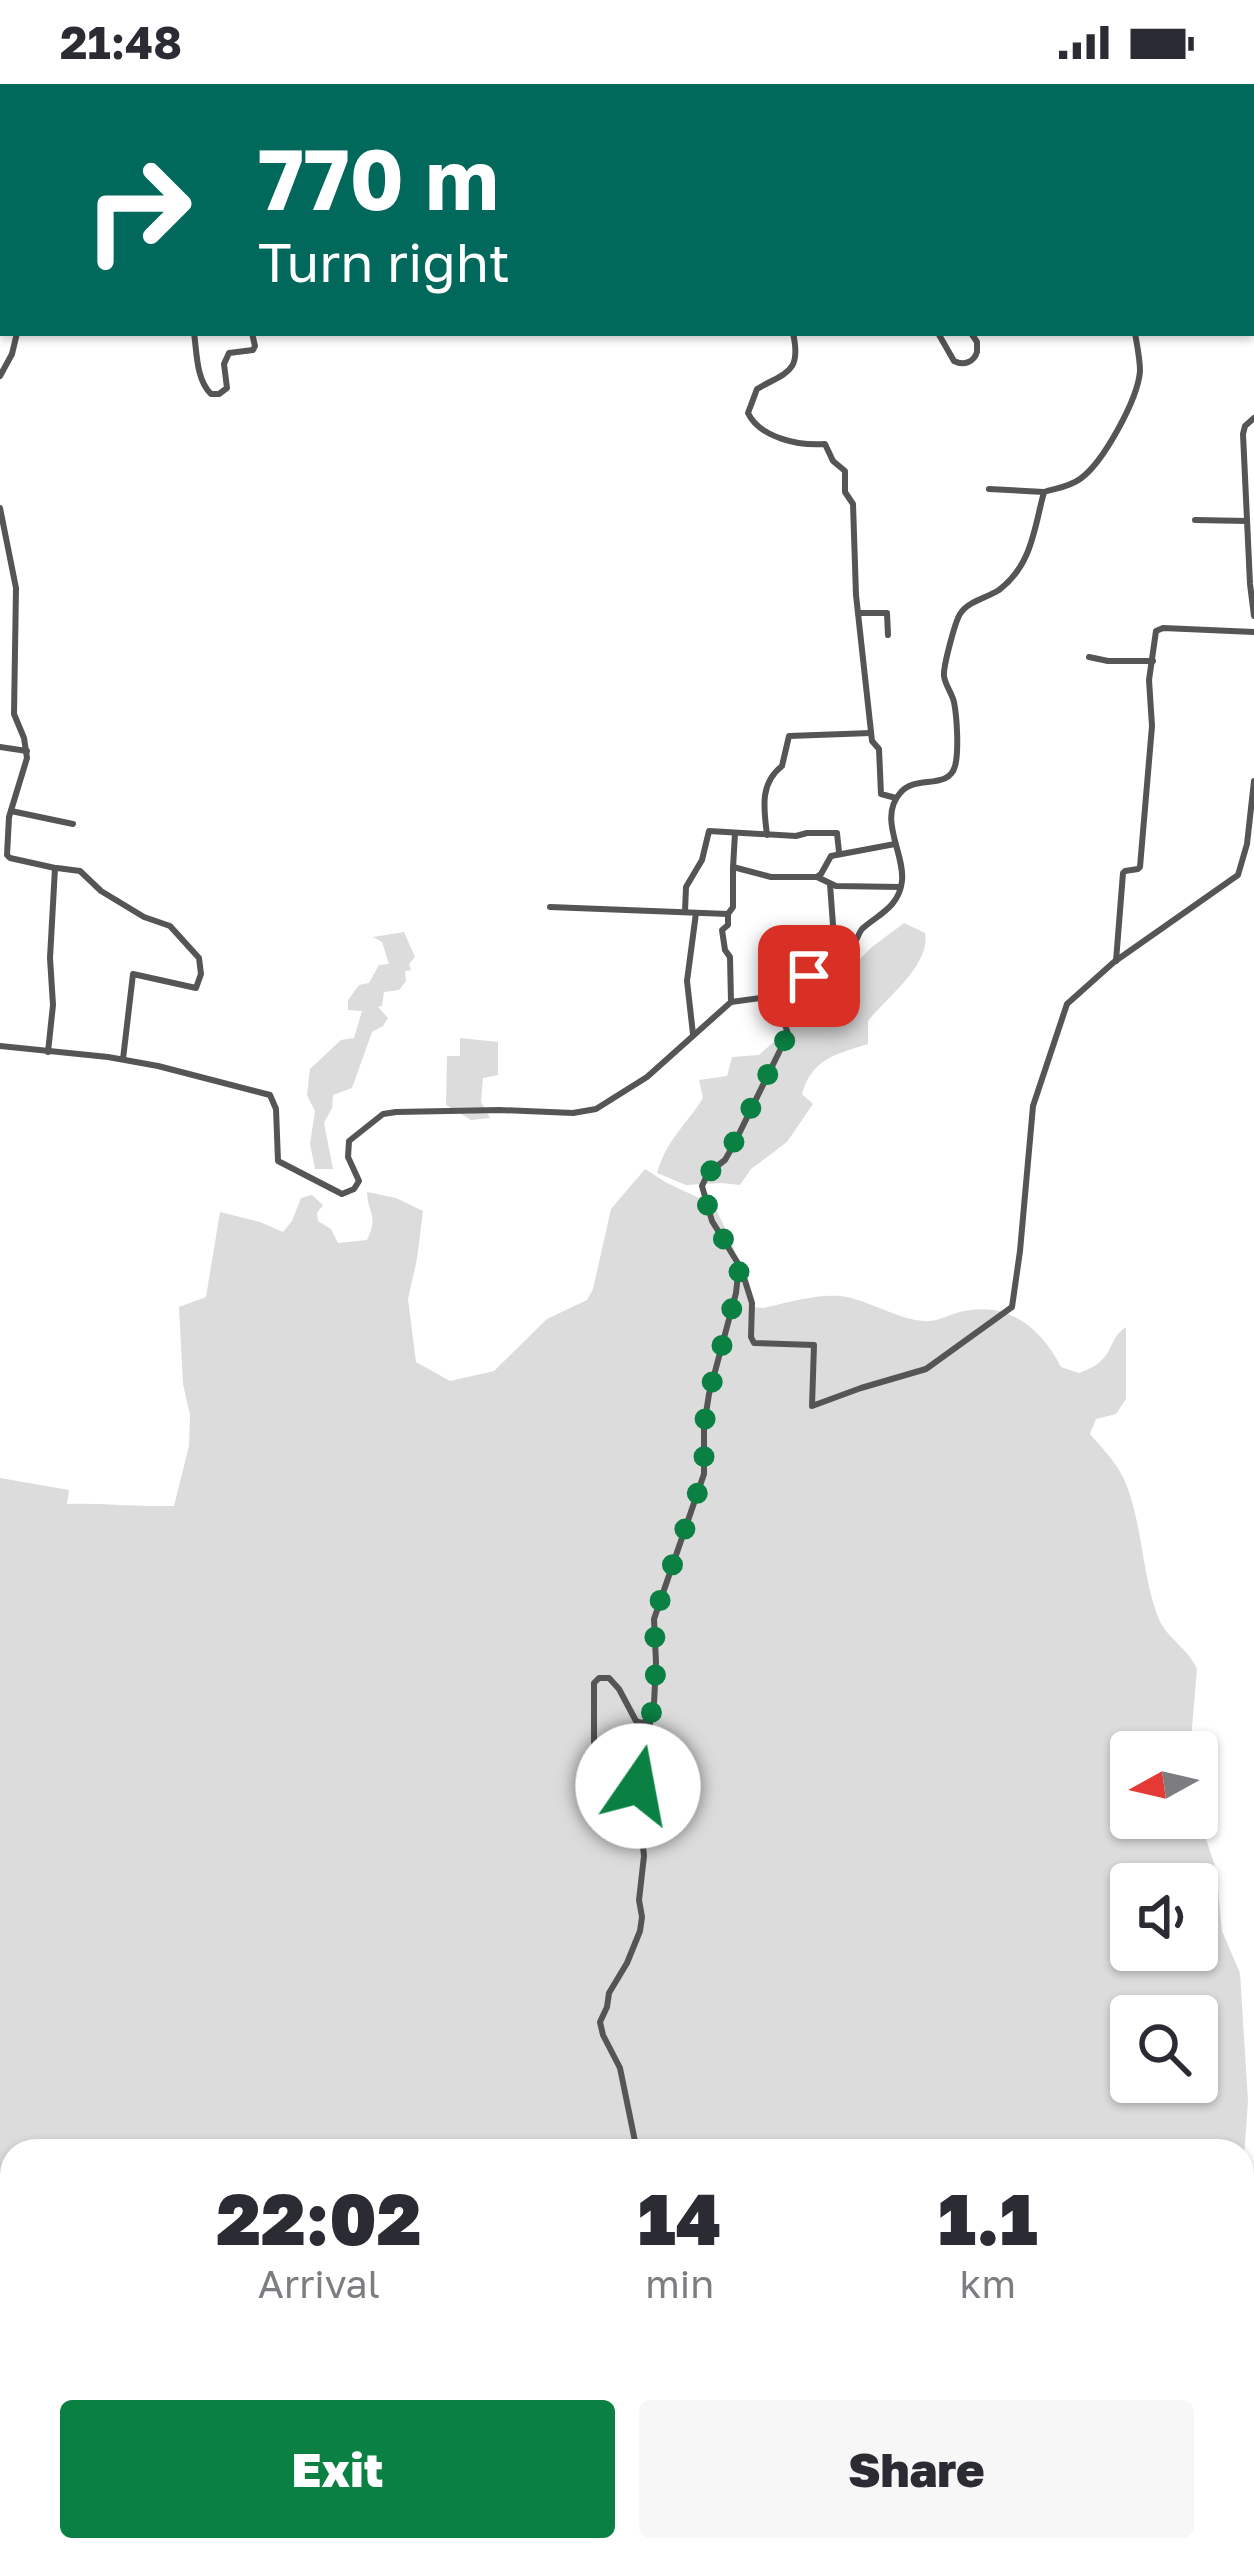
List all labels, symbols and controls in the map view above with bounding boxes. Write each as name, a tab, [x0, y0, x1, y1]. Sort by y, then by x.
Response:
text: 21:48	[60, 15, 182, 69]
text: 770 m	[258, 128, 499, 228]
icon: right	[60, 132, 216, 288]
text: Turn right	[258, 229, 510, 294]
pin	[758, 925, 860, 1027]
icon: arrive	[776, 943, 842, 1009]
position arrow	[575, 1723, 701, 1849]
north arrow	[1110, 1731, 1218, 1839]
map controls	[1110, 1731, 1218, 2103]
button: sound	[1110, 1863, 1218, 1971]
button: search	[1110, 1995, 1218, 2103]
text: 22:02	[216, 2174, 422, 2261]
text: 14	[638, 2174, 722, 2261]
text: 1.1	[938, 2174, 1038, 2261]
text: Arrival	[258, 2260, 380, 2307]
text: min	[645, 2260, 714, 2307]
text: km	[960, 2260, 1016, 2307]
button: Exit	[60, 2400, 615, 2538]
button: Share	[639, 2400, 1194, 2538]

